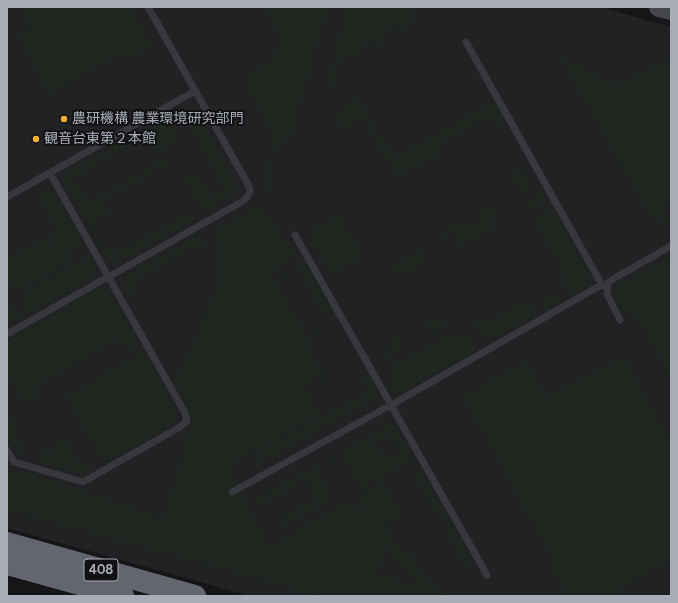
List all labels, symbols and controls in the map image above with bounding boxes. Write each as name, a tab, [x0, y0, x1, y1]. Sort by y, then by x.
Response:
place label: 農研機構 農業環境研究部門	[72, 111, 243, 127]
marker: 農研機構 農業環境研究部門	[59, 114, 69, 124]
place label: 観音台東第２本館	[44, 131, 156, 147]
marker: 観音台東第２本館	[31, 134, 41, 144]
road number: 408	[84, 559, 118, 581]

